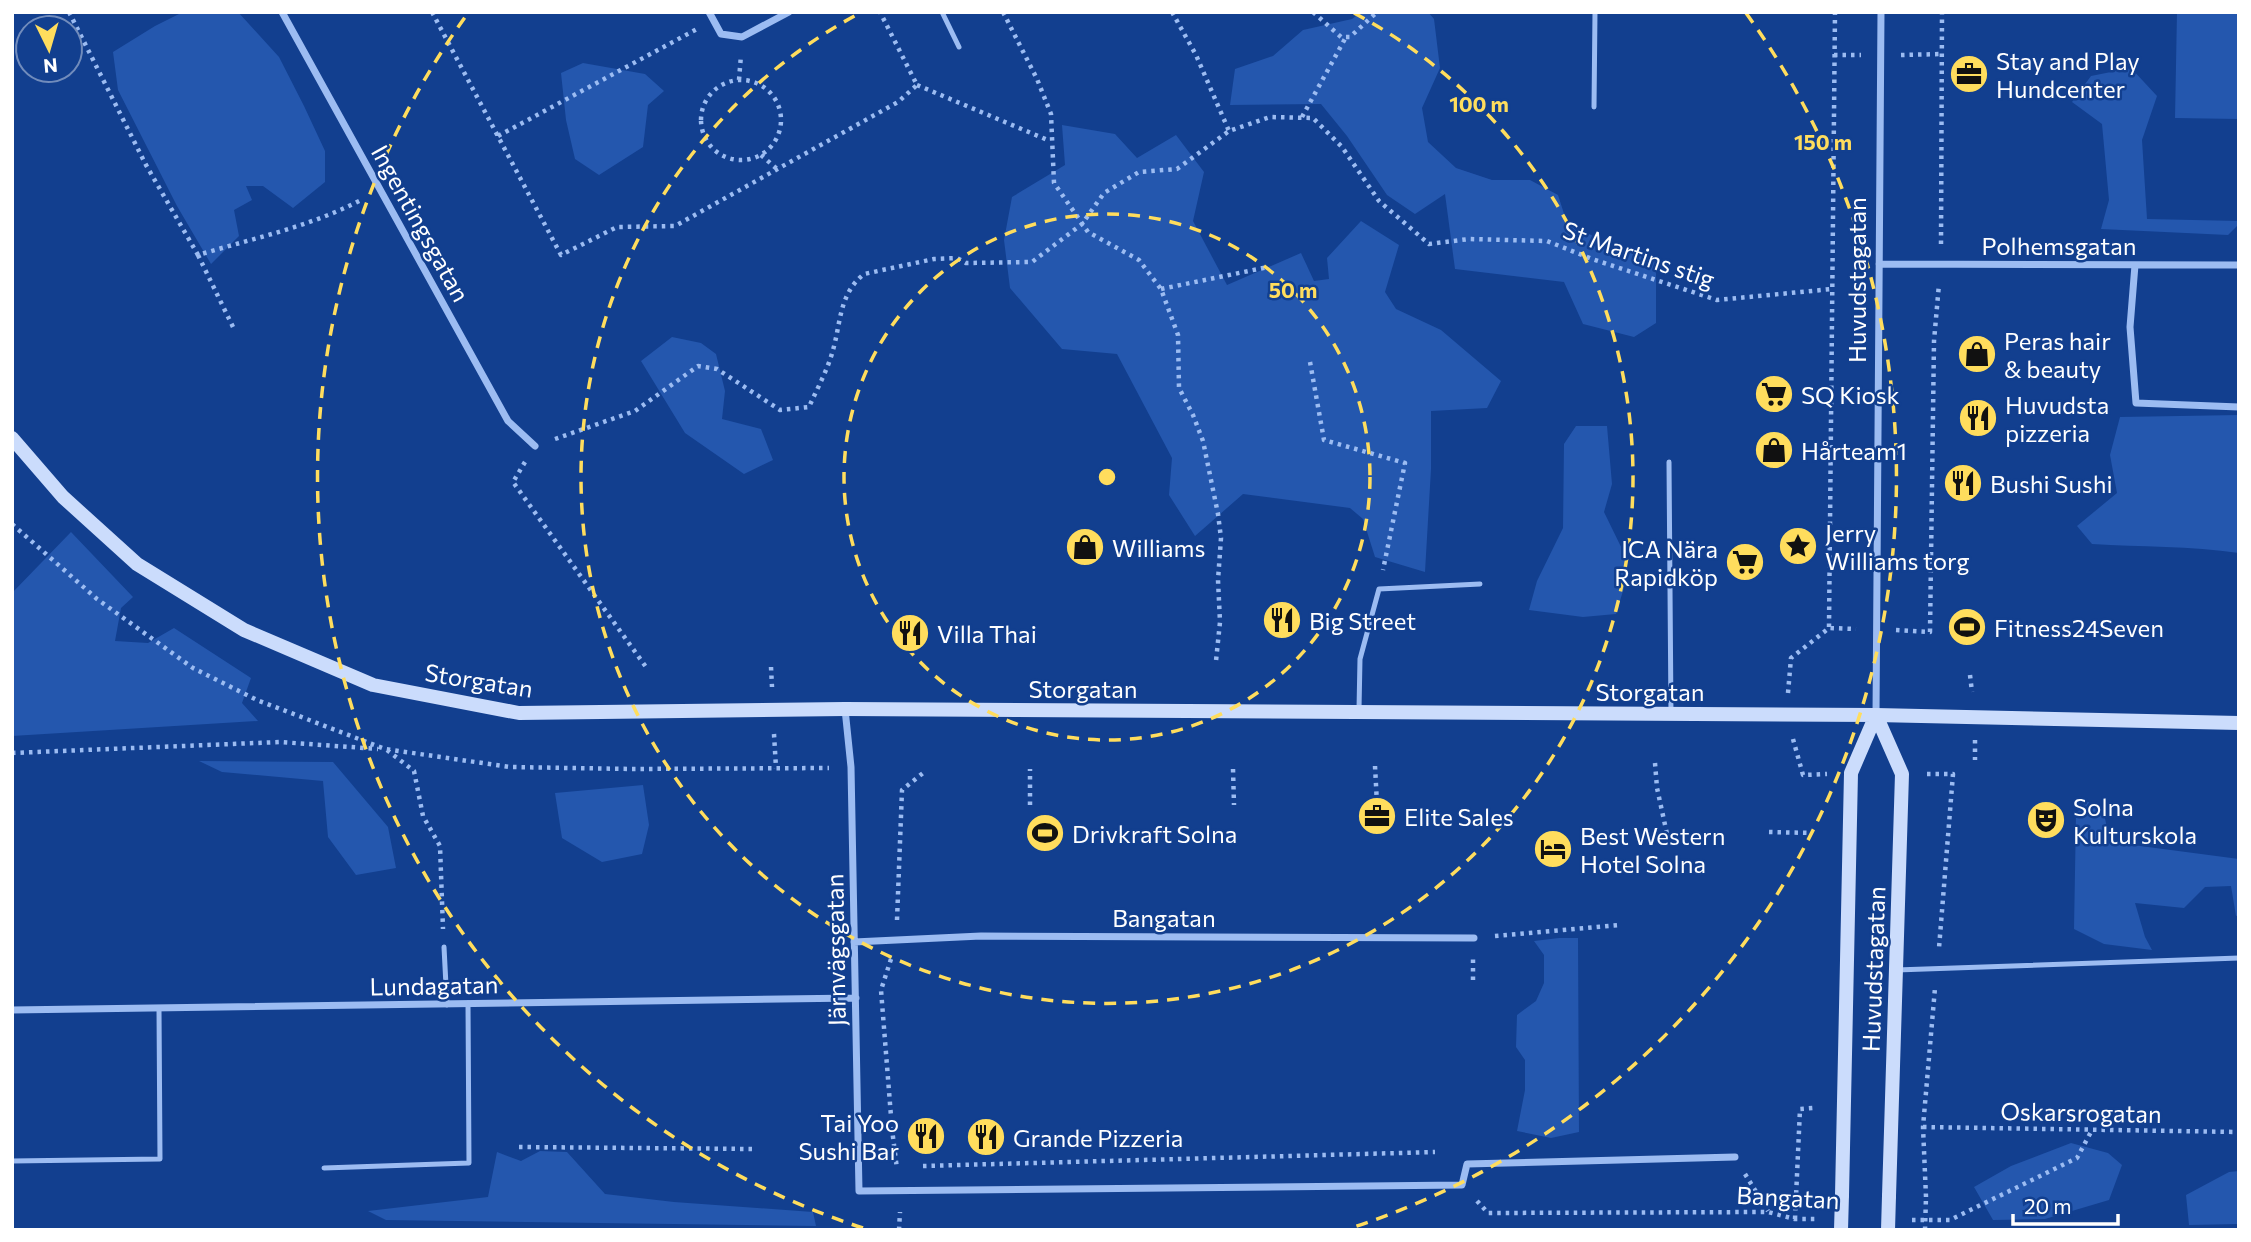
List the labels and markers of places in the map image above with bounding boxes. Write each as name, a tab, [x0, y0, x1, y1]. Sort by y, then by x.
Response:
place label: Stay and Play Hundcenter	[1996, 46, 2140, 103]
office icon: Stay and Play Hundcenter	[1948, 53, 1990, 95]
place label: Peras hair & beauty	[2004, 326, 2111, 383]
shop icon: Peras hair & beauty	[1956, 333, 1998, 375]
supermarket icon: SQ Kiosk	[1753, 373, 1795, 415]
place label: SQ Kiosk	[1801, 380, 1900, 409]
place label: Huvudsta pizzeria	[2005, 390, 2109, 447]
restaurant icon: Huvudsta pizzeria	[1957, 397, 1999, 439]
shop icon: Hårteam1	[1753, 429, 1795, 471]
place label: Hårteam1	[1801, 436, 1907, 465]
restaurant icon: Bushi Sushi	[1942, 462, 1984, 504]
centre of rings	[1095, 465, 1119, 489]
place label: Bushi Sushi	[1990, 469, 2113, 498]
place label: Jerry Williams torg	[1825, 518, 1970, 575]
place icon: Jerry Williams torg	[1777, 525, 1819, 567]
shop icon: Williams	[1064, 526, 1106, 568]
place label: Williams	[1112, 533, 1205, 562]
place label: ICA Nära Rapidköp	[1614, 534, 1718, 591]
supermarket icon: ICA Nära Rapidköp	[1724, 541, 1766, 583]
restaurant icon: Big Street	[1261, 599, 1303, 641]
place label: Big Street	[1309, 606, 1416, 635]
sports icon: Fitness24Seven	[1946, 606, 1988, 648]
restaurant icon: Villa Thai	[889, 612, 931, 654]
place label: Fitness24Seven	[1994, 613, 2164, 642]
place label: Villa Thai	[937, 619, 1037, 648]
place label: Solna Kulturskola	[2073, 792, 2197, 849]
office icon: Elite Sales	[1356, 795, 1398, 837]
theatre icon: Solna Kulturskola	[2025, 799, 2067, 841]
place label: Elite Sales	[1404, 802, 1514, 831]
sports icon: Drivkraft Solna	[1024, 812, 1066, 854]
place label: Drivkraft Solna	[1072, 819, 1237, 848]
place label: Best Western Hotel Solna	[1580, 821, 1725, 878]
hotel icon: Best Western Hotel Solna	[1532, 828, 1574, 870]
place label: Tai Yoo Sushi Bar	[798, 1108, 899, 1165]
restaurant icon: Tai Yoo Sushi Bar	[905, 1115, 947, 1157]
restaurant icon: Grande Pizzeria	[965, 1116, 1007, 1158]
place label: Grande Pizzeria	[1013, 1123, 1183, 1152]

